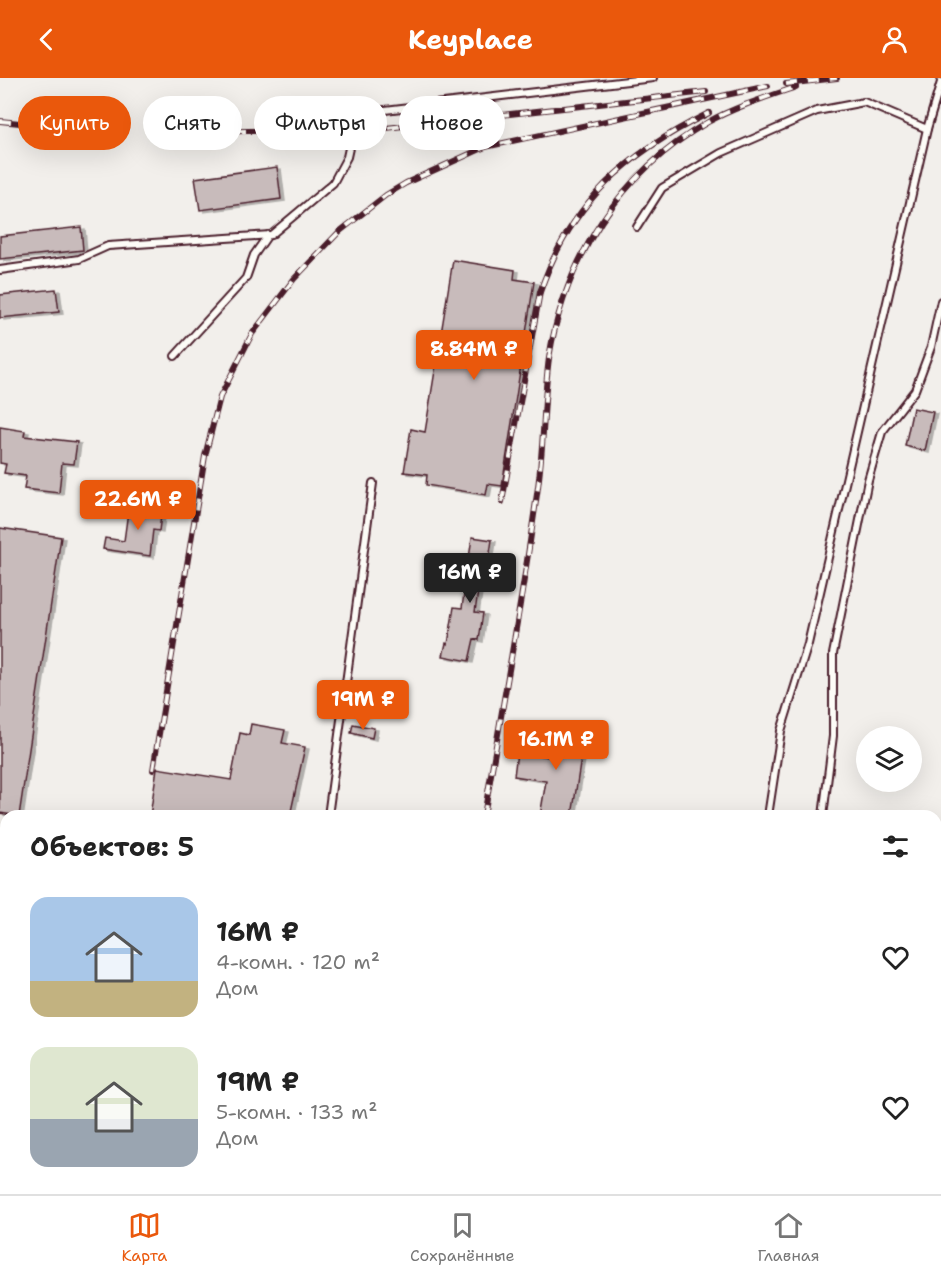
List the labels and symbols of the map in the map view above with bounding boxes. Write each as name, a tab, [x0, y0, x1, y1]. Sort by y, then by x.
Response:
pin: 8.84M ₽	[419, 330, 529, 381]
pin: 22.6M ₽	[83, 480, 193, 531]
pin: 16M ₽	[428, 553, 512, 604]
pin: 19M ₽	[321, 680, 405, 731]
pin: 16.1M ₽	[501, 720, 611, 771]

